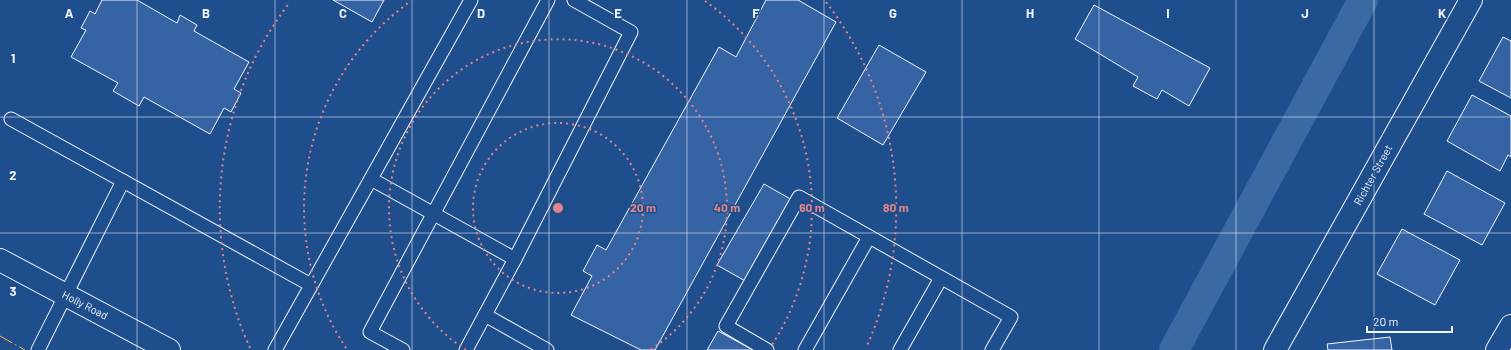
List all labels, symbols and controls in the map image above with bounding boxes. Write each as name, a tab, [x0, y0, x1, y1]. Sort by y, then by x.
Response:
text: A	[65, 5, 74, 21]
text: B	[202, 5, 210, 21]
text: C	[339, 5, 347, 21]
text: D	[477, 5, 485, 21]
text: E	[614, 5, 622, 21]
text: F	[752, 5, 760, 21]
text: G	[889, 5, 897, 21]
text: H	[1026, 5, 1034, 21]
text: I	[1166, 5, 1170, 21]
text: J	[1301, 5, 1309, 21]
text: K	[1438, 5, 1446, 21]
text: 1	[11, 50, 15, 66]
street label: Richter Street	[1351, 142, 1395, 207]
text: 2	[9, 167, 17, 183]
text: 20 m	[630, 200, 656, 214]
text: 40 m	[714, 200, 740, 214]
text: 60 m	[799, 200, 825, 214]
text: 80 m	[883, 200, 909, 214]
centre of rings	[551, 201, 565, 215]
text: 3	[9, 283, 17, 299]
street label: Holly Road	[60, 287, 110, 322]
scale bar	[1367, 308, 1452, 334]
text: 20 m	[1373, 314, 1399, 328]

